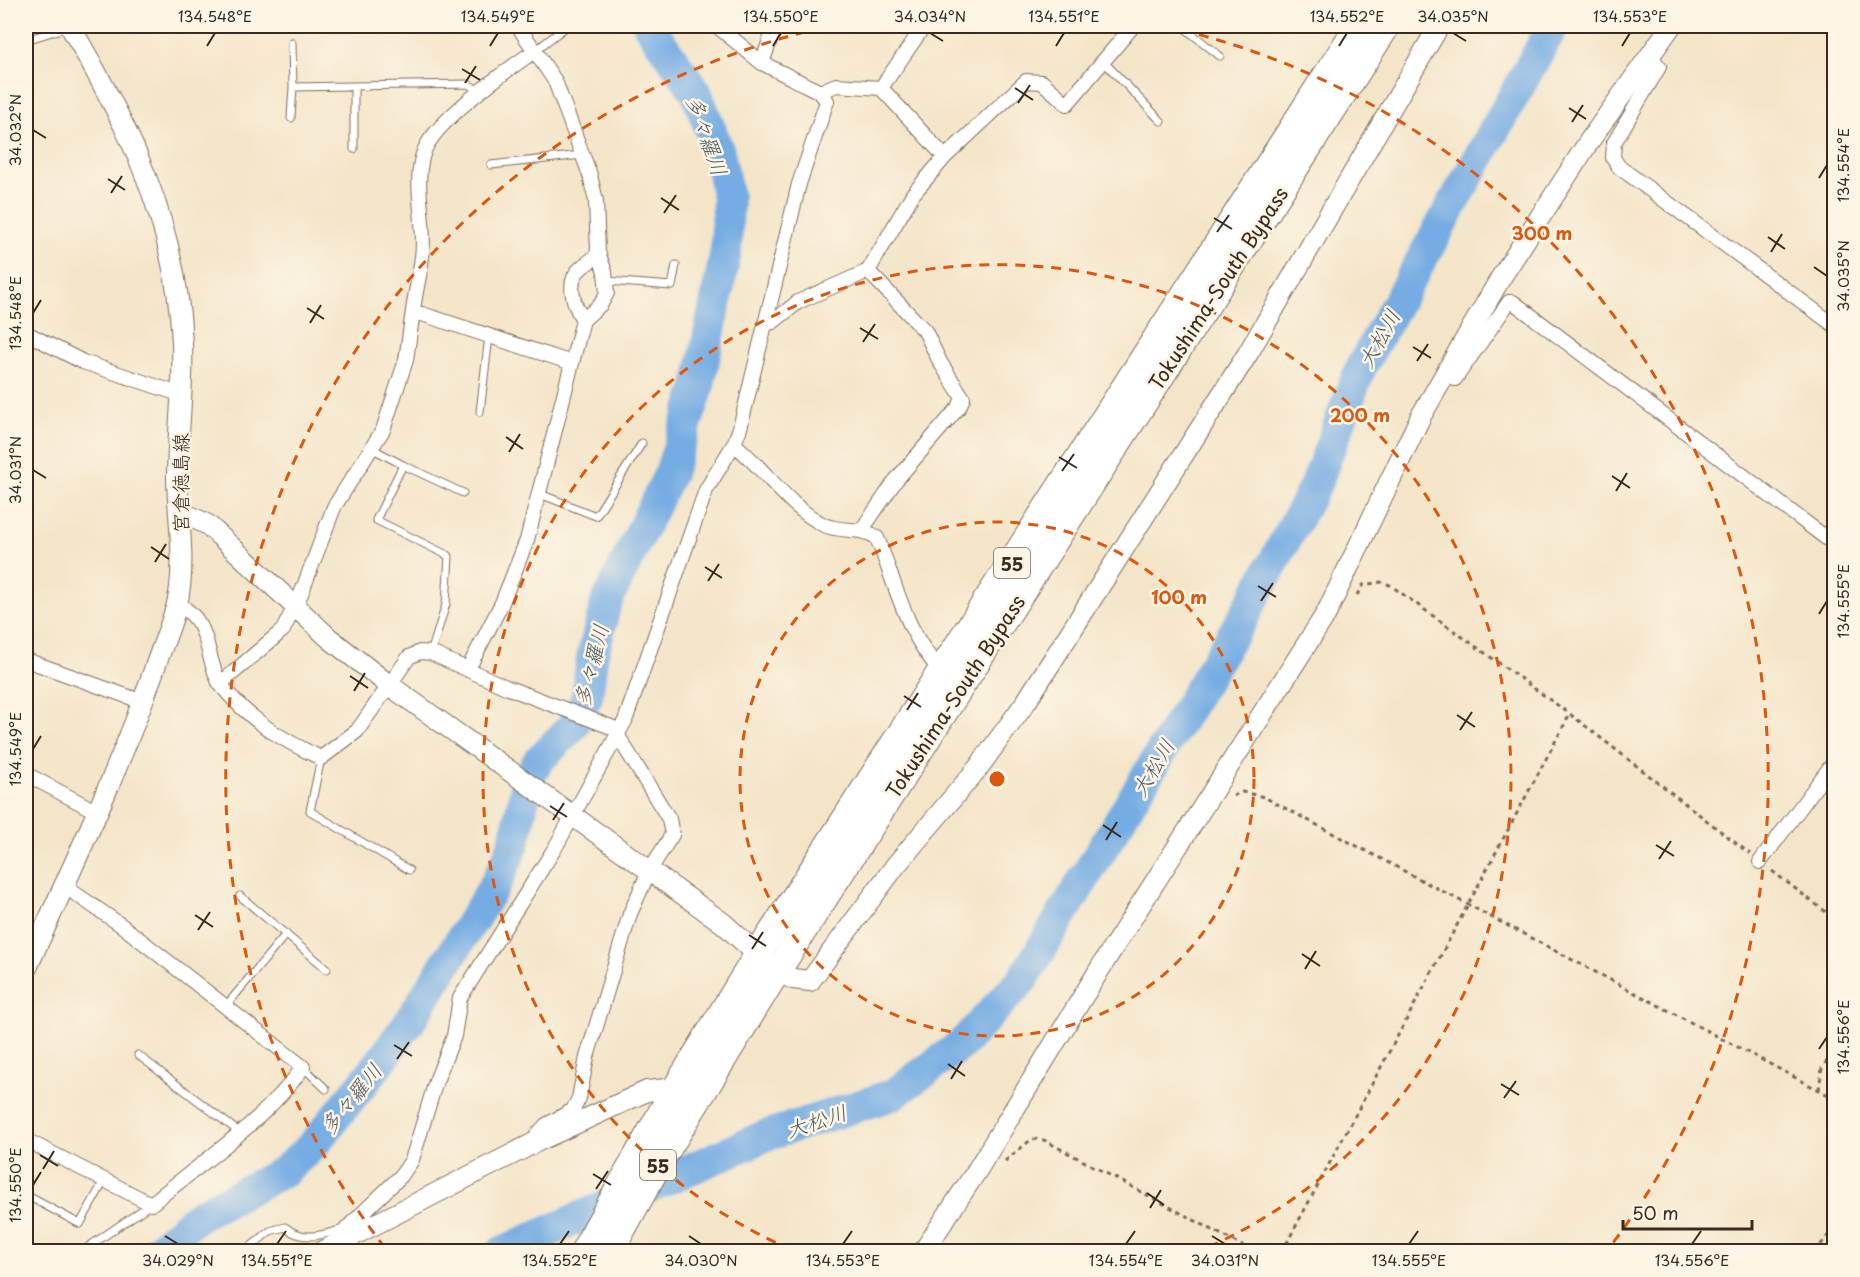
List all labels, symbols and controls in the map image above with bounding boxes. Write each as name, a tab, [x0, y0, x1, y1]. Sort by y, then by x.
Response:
text: 134.548°E	[178, 4, 252, 27]
text: 134.549°E	[461, 4, 535, 27]
text: 134.550°E	[743, 4, 819, 27]
text: 34.034°N	[894, 4, 966, 27]
text: 134.551°E	[1028, 4, 1100, 27]
text: 134.552°E	[1310, 4, 1384, 27]
text: 34.035°N	[1417, 4, 1489, 27]
text: 134.553°E	[1593, 4, 1667, 27]
water label: 多々羅川	[679, 90, 737, 180]
text: 34.032°N	[3, 94, 26, 166]
text: 134.554°E	[1831, 128, 1854, 202]
street label: Tokushima-South Bypass	[1141, 180, 1295, 396]
text: 300 m	[1512, 219, 1572, 246]
text: 34.035°N	[1831, 240, 1854, 312]
text: 134.548°E	[3, 276, 26, 350]
water label: 大松川	[1349, 303, 1407, 373]
text: 200 m	[1330, 401, 1390, 428]
street label: 宮倉徳島線	[165, 433, 195, 533]
text: 34.031°N	[3, 436, 26, 504]
road number: 55	[994, 548, 1030, 578]
text: 134.555°E	[1831, 564, 1854, 638]
text: 100 m	[1151, 583, 1207, 610]
street label: Tokushima-South Bypass	[878, 588, 1032, 804]
water label: 多々羅川	[564, 620, 616, 710]
text: 134.549°E	[3, 712, 26, 786]
water label: 大松川	[1122, 732, 1182, 802]
centre of rings	[987, 769, 1007, 789]
text: 134.556°E	[1831, 1000, 1854, 1074]
water label: 多々羅川	[311, 1055, 389, 1141]
water label: 大松川	[781, 1095, 851, 1145]
text: 134.550°E	[3, 1147, 26, 1223]
road number: 55	[640, 1150, 676, 1180]
scale bar	[1623, 1193, 1752, 1231]
text: 50 m	[1632, 1199, 1679, 1226]
text: 34.029°N	[142, 1248, 214, 1271]
text: 134.551°E	[241, 1248, 313, 1271]
text: 134.552°E	[523, 1248, 597, 1271]
text: 34.030°N	[664, 1248, 738, 1271]
text: 134.553°E	[806, 1248, 880, 1271]
text: 134.554°E	[1089, 1248, 1163, 1271]
text: 34.031°N	[1191, 1248, 1259, 1271]
text: 134.555°E	[1372, 1248, 1446, 1271]
text: 134.556°E	[1655, 1248, 1729, 1271]

